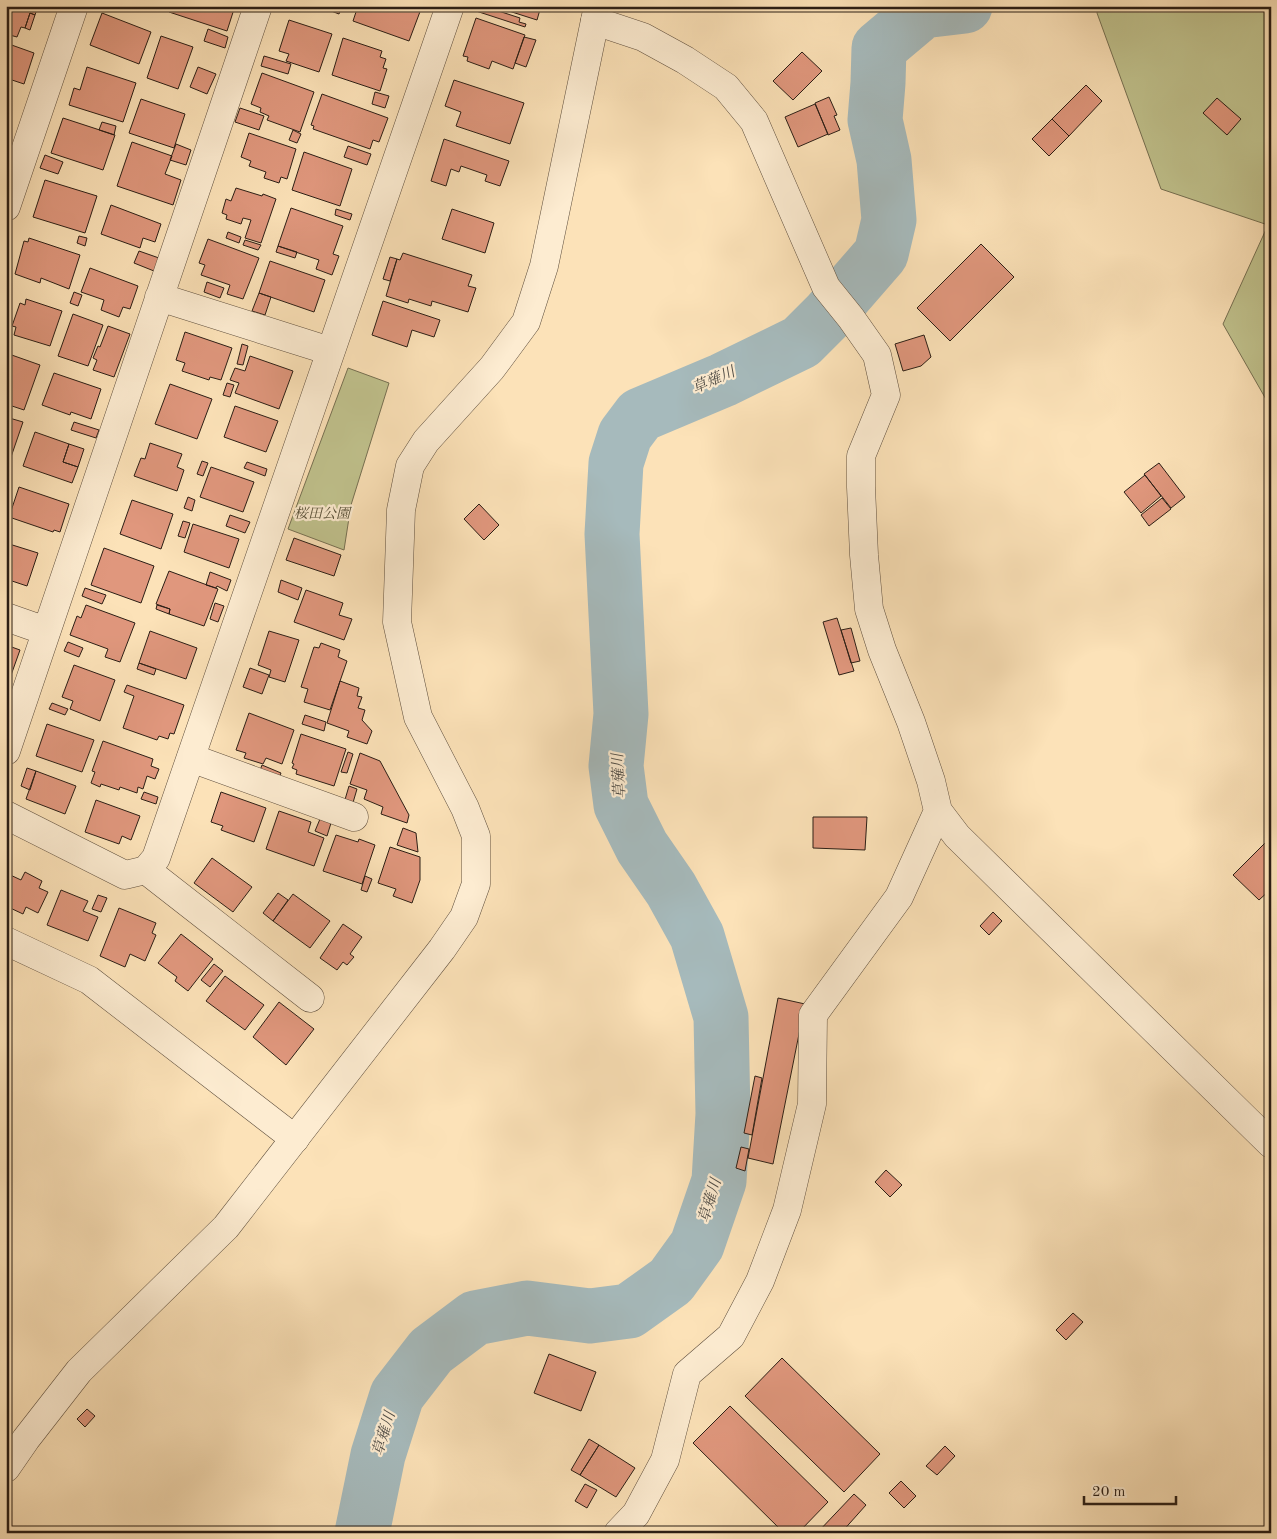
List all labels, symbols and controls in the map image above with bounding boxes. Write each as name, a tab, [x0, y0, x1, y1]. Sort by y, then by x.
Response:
water label: 草薙川	[690, 362, 739, 397]
park label: 桜田公園	[294, 506, 352, 521]
water label: 草薙川	[609, 751, 629, 799]
water label: 草薙川	[695, 1175, 725, 1225]
water label: 草薙川	[369, 1408, 399, 1458]
scale bar	[1084, 1474, 1177, 1506]
text: 20 m	[1092, 1485, 1126, 1500]

